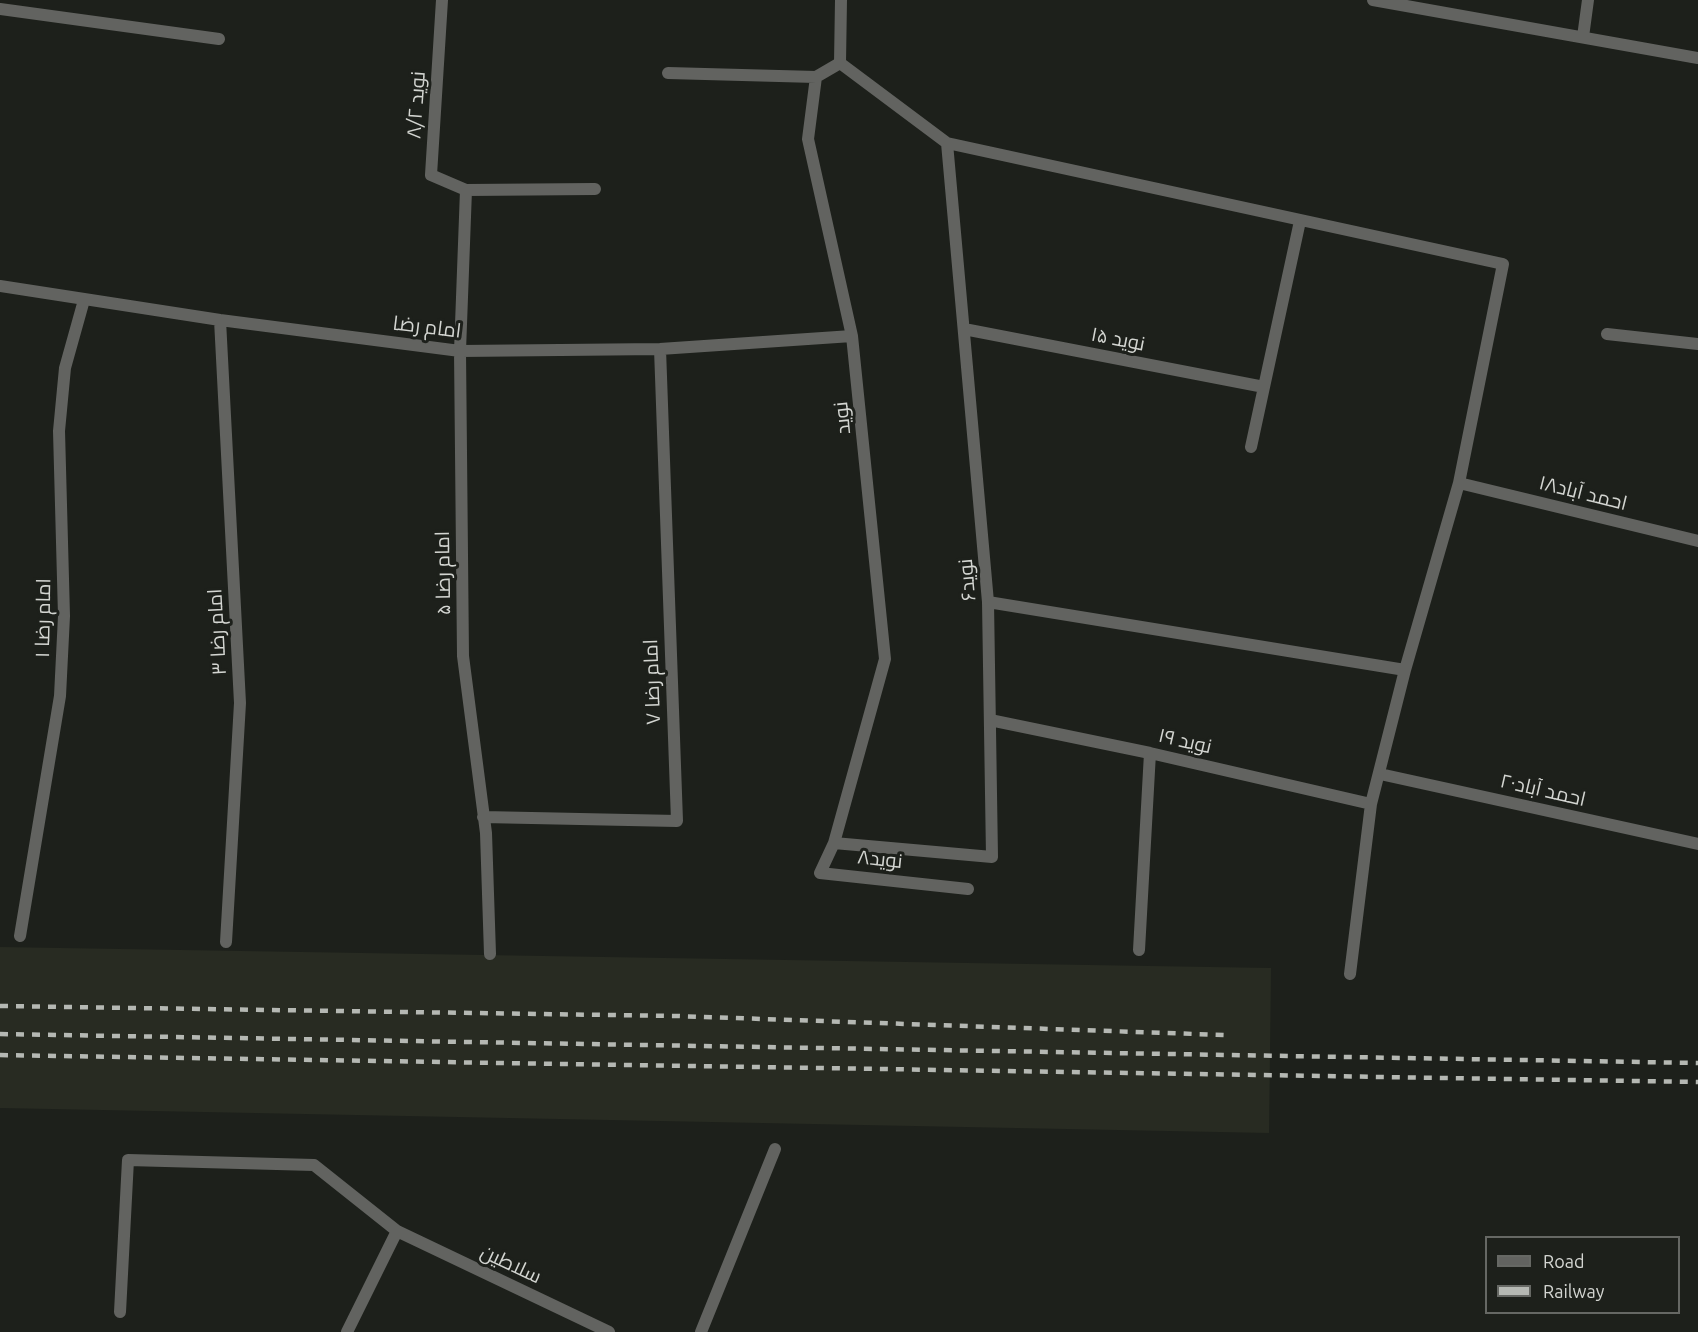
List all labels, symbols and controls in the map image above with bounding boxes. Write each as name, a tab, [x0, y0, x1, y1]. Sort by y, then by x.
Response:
street label: نوید ۸/۲	[402, 70, 430, 140]
street label: امام رضا	[391, 311, 463, 343]
street label: نوید ۱۵	[1089, 322, 1147, 356]
street label: نوید	[828, 400, 856, 436]
street label: احمد آباد۱۸	[1536, 470, 1630, 516]
street label: امام رضا ۵	[430, 531, 456, 615]
street label: نوید۶	[953, 558, 981, 602]
street label: امام رضا ۱	[30, 578, 56, 658]
street label: امام رضا ۳	[203, 588, 231, 676]
street label: امام رضا ۷	[639, 639, 665, 725]
street label: نوید ۱۹	[1156, 723, 1214, 759]
street label: احمد آباد۲۰	[1498, 769, 1588, 811]
street label: نوید۸	[856, 845, 904, 873]
legend	[1485, 1236, 1680, 1314]
street label: سلاطین	[477, 1239, 545, 1289]
text: Road	[1543, 1251, 1585, 1271]
text: Railway	[1543, 1281, 1604, 1301]

